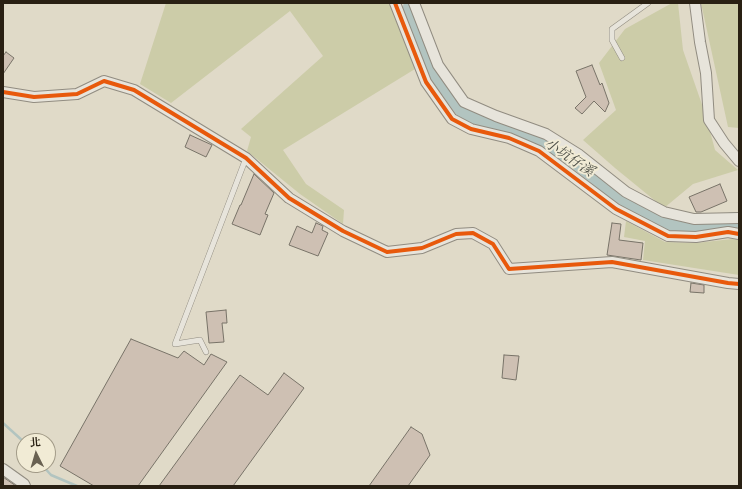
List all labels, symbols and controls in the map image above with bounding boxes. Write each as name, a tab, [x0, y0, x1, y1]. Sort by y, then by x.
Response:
water label: 小坑仔溪	[541, 135, 597, 181]
north arrow	[16, 433, 56, 473]
text: 北	[29, 434, 41, 450]

